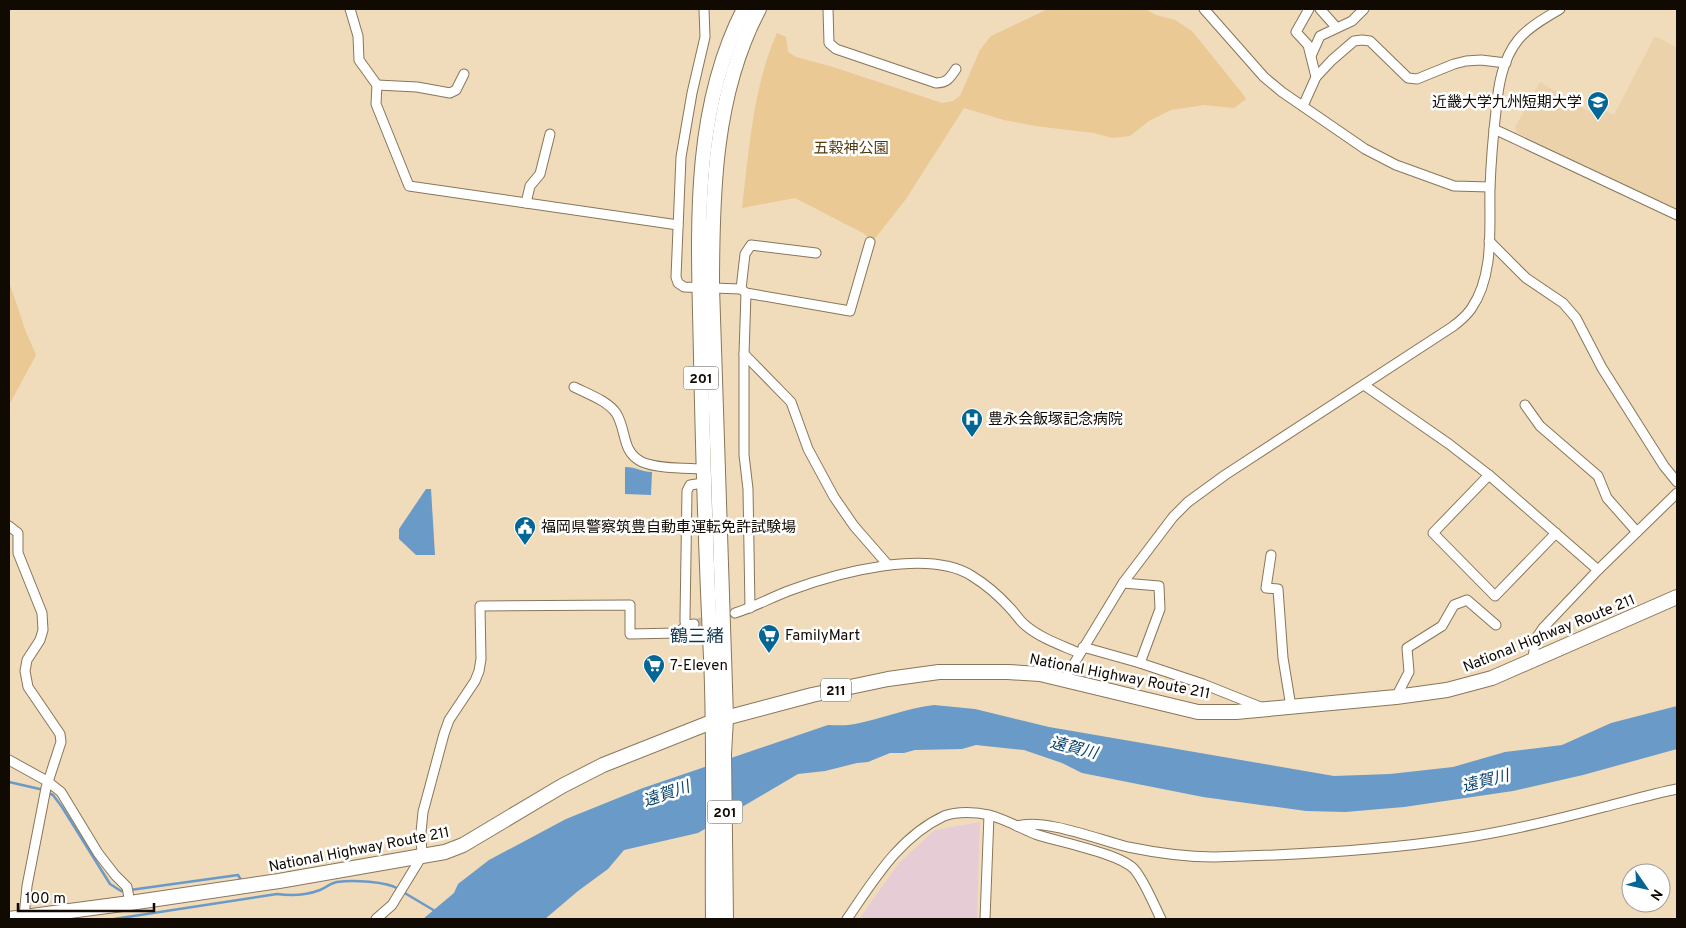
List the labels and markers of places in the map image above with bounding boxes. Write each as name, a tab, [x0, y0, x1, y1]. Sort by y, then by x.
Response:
school or university icon: 近畿大学九州短期大学	[1586, 90, 1610, 121]
place label: 近畿大学九州短期大学	[1432, 93, 1582, 113]
hospital icon: 豊永会飯塚記念病院	[960, 407, 984, 438]
place label: 豊永会飯塚記念病院	[988, 411, 1123, 430]
public building icon: 福岡県警察筑豊自動車運転免許試験場	[513, 515, 537, 546]
place label: 福岡県警察筑豊自動車運転免許試験場	[541, 519, 796, 538]
supermarket icon: FamilyMart	[757, 623, 781, 654]
place label: FamilyMart	[785, 627, 860, 646]
supermarket icon: 7-Eleven	[642, 653, 666, 684]
place label: 7-Eleven	[670, 657, 728, 676]

